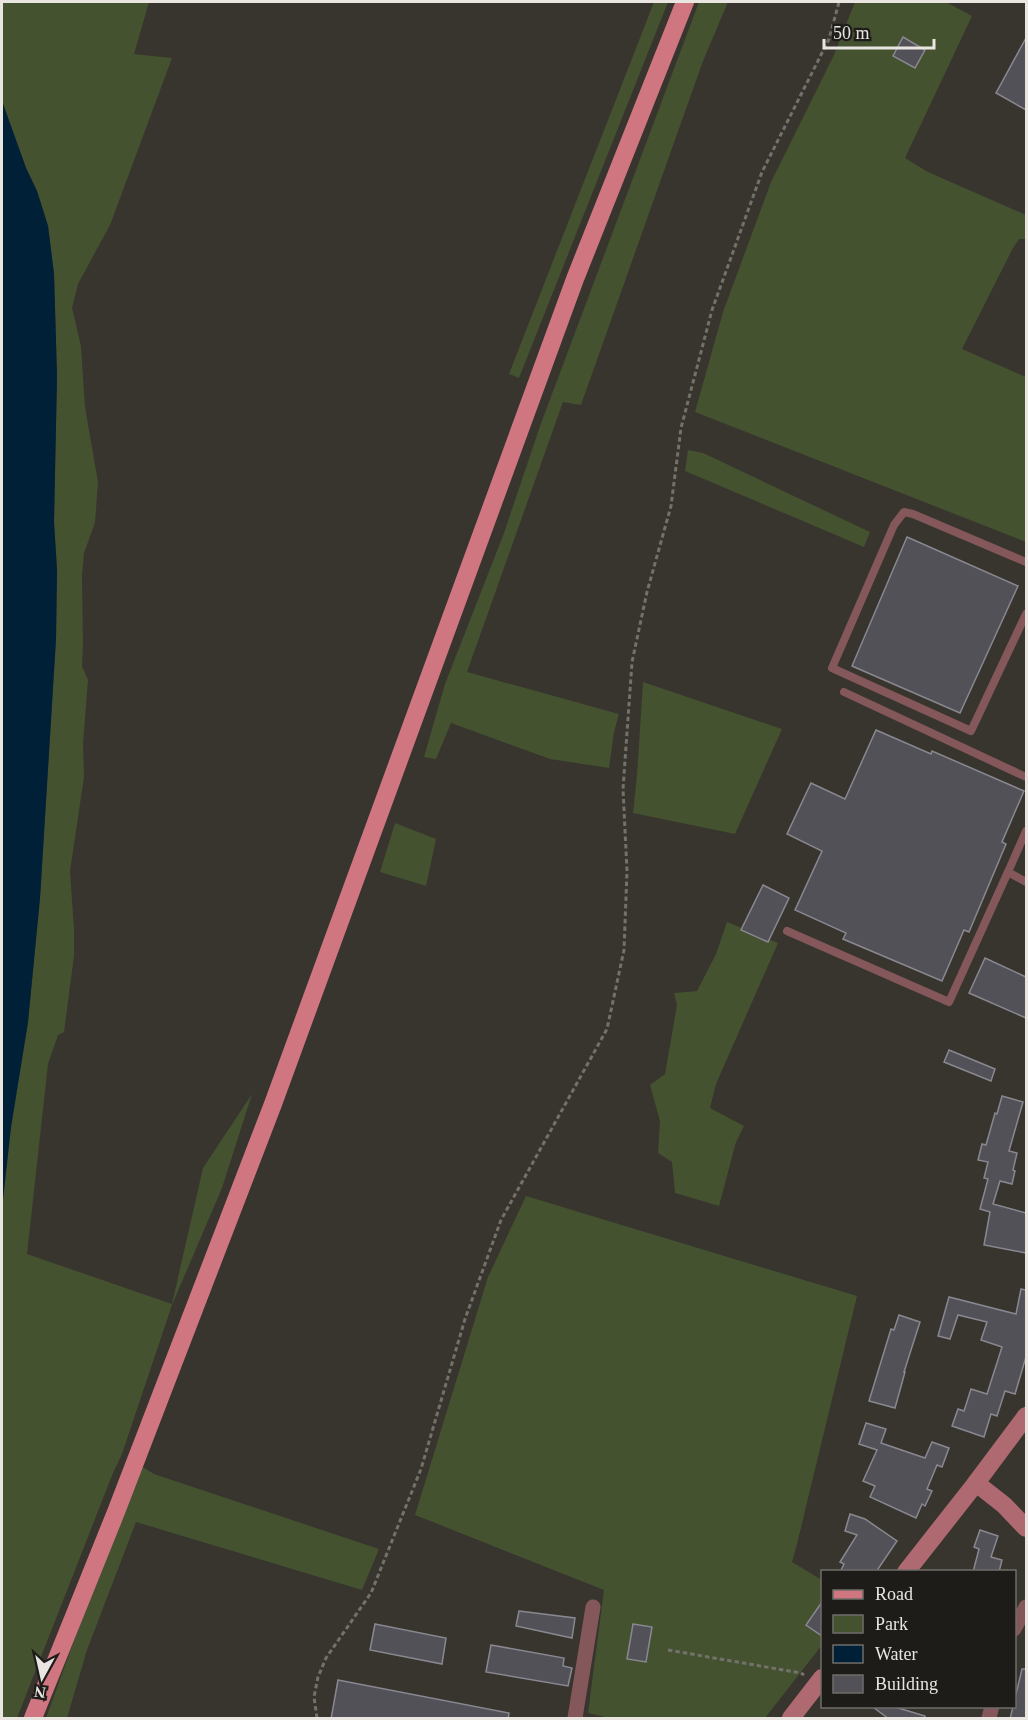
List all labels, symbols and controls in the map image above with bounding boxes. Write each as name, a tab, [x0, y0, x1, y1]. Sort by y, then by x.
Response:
scale bar	[824, 12, 934, 50]
text: 50 m	[833, 23, 870, 43]
legend	[821, 1570, 1016, 1708]
text: Road	[875, 1584, 913, 1604]
text: Park	[875, 1614, 908, 1634]
text: Water	[875, 1644, 918, 1664]
north arrow	[12, 1648, 72, 1708]
text: Building	[875, 1674, 938, 1694]
text: N	[33, 1683, 47, 1702]

